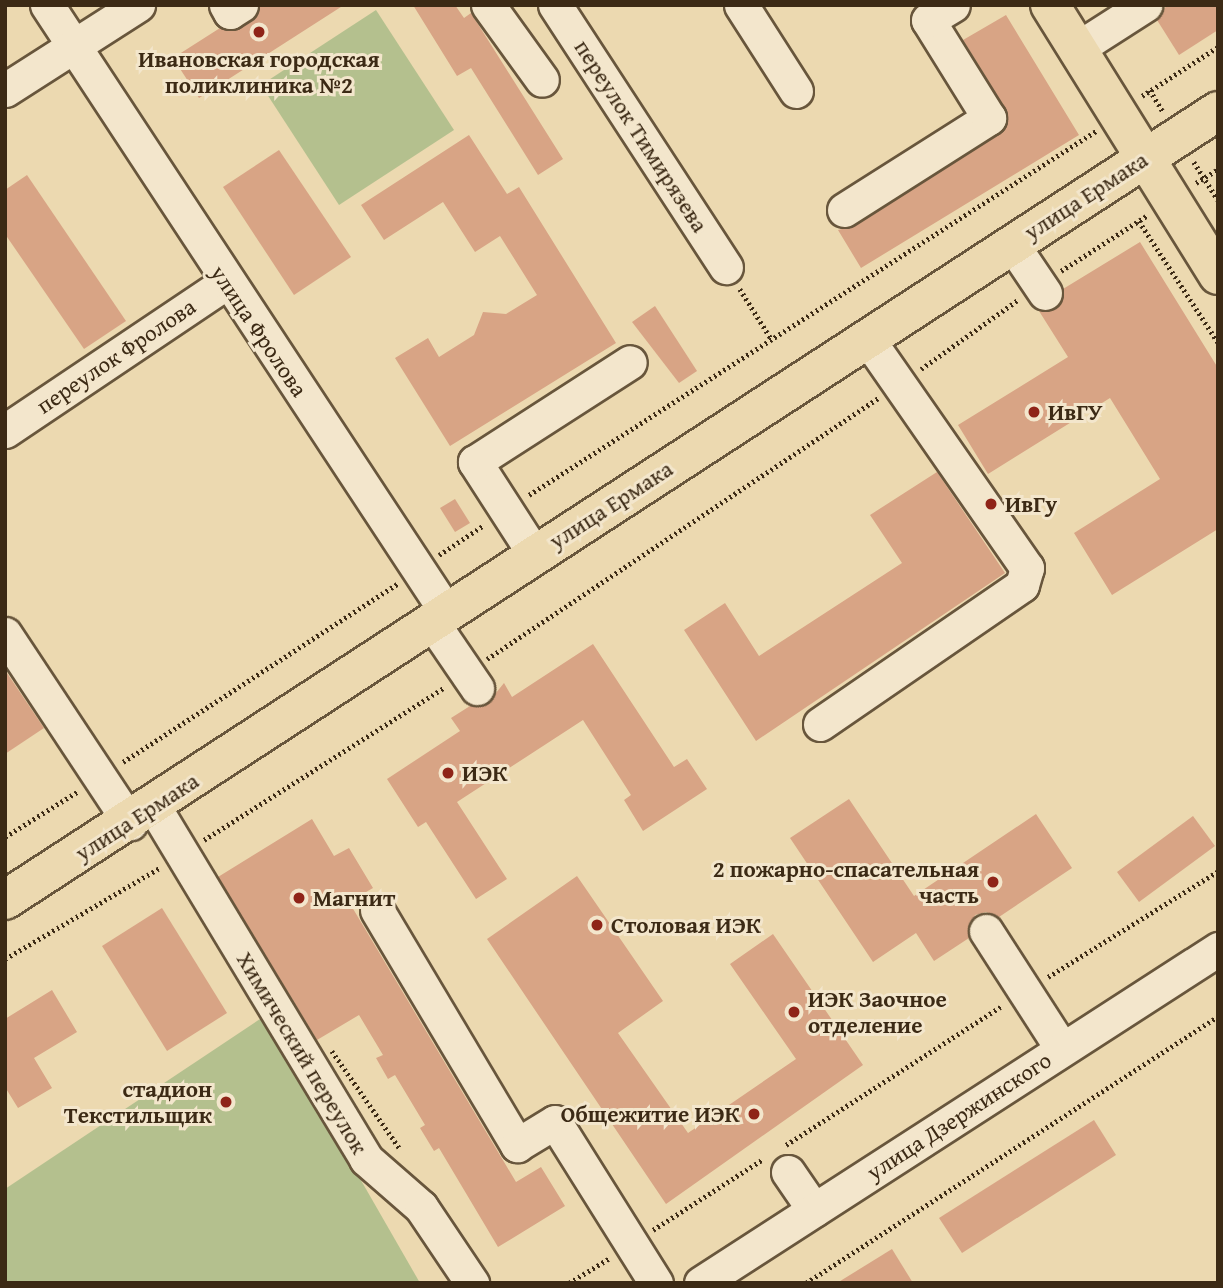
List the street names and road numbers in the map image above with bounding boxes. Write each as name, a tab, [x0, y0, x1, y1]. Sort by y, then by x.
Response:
street label: переулок Тимирязева	[568, 35, 714, 237]
street label: улица Ермака	[1019, 146, 1153, 246]
street label: улица Фролова	[205, 260, 313, 402]
street label: переулок Фролова	[31, 293, 201, 419]
street label: улица Ермака	[544, 455, 678, 555]
street label: улица Ермака	[70, 767, 204, 867]
street label: Химический переулок	[231, 947, 373, 1159]
street label: улица Дзержинского	[862, 1046, 1056, 1186]

